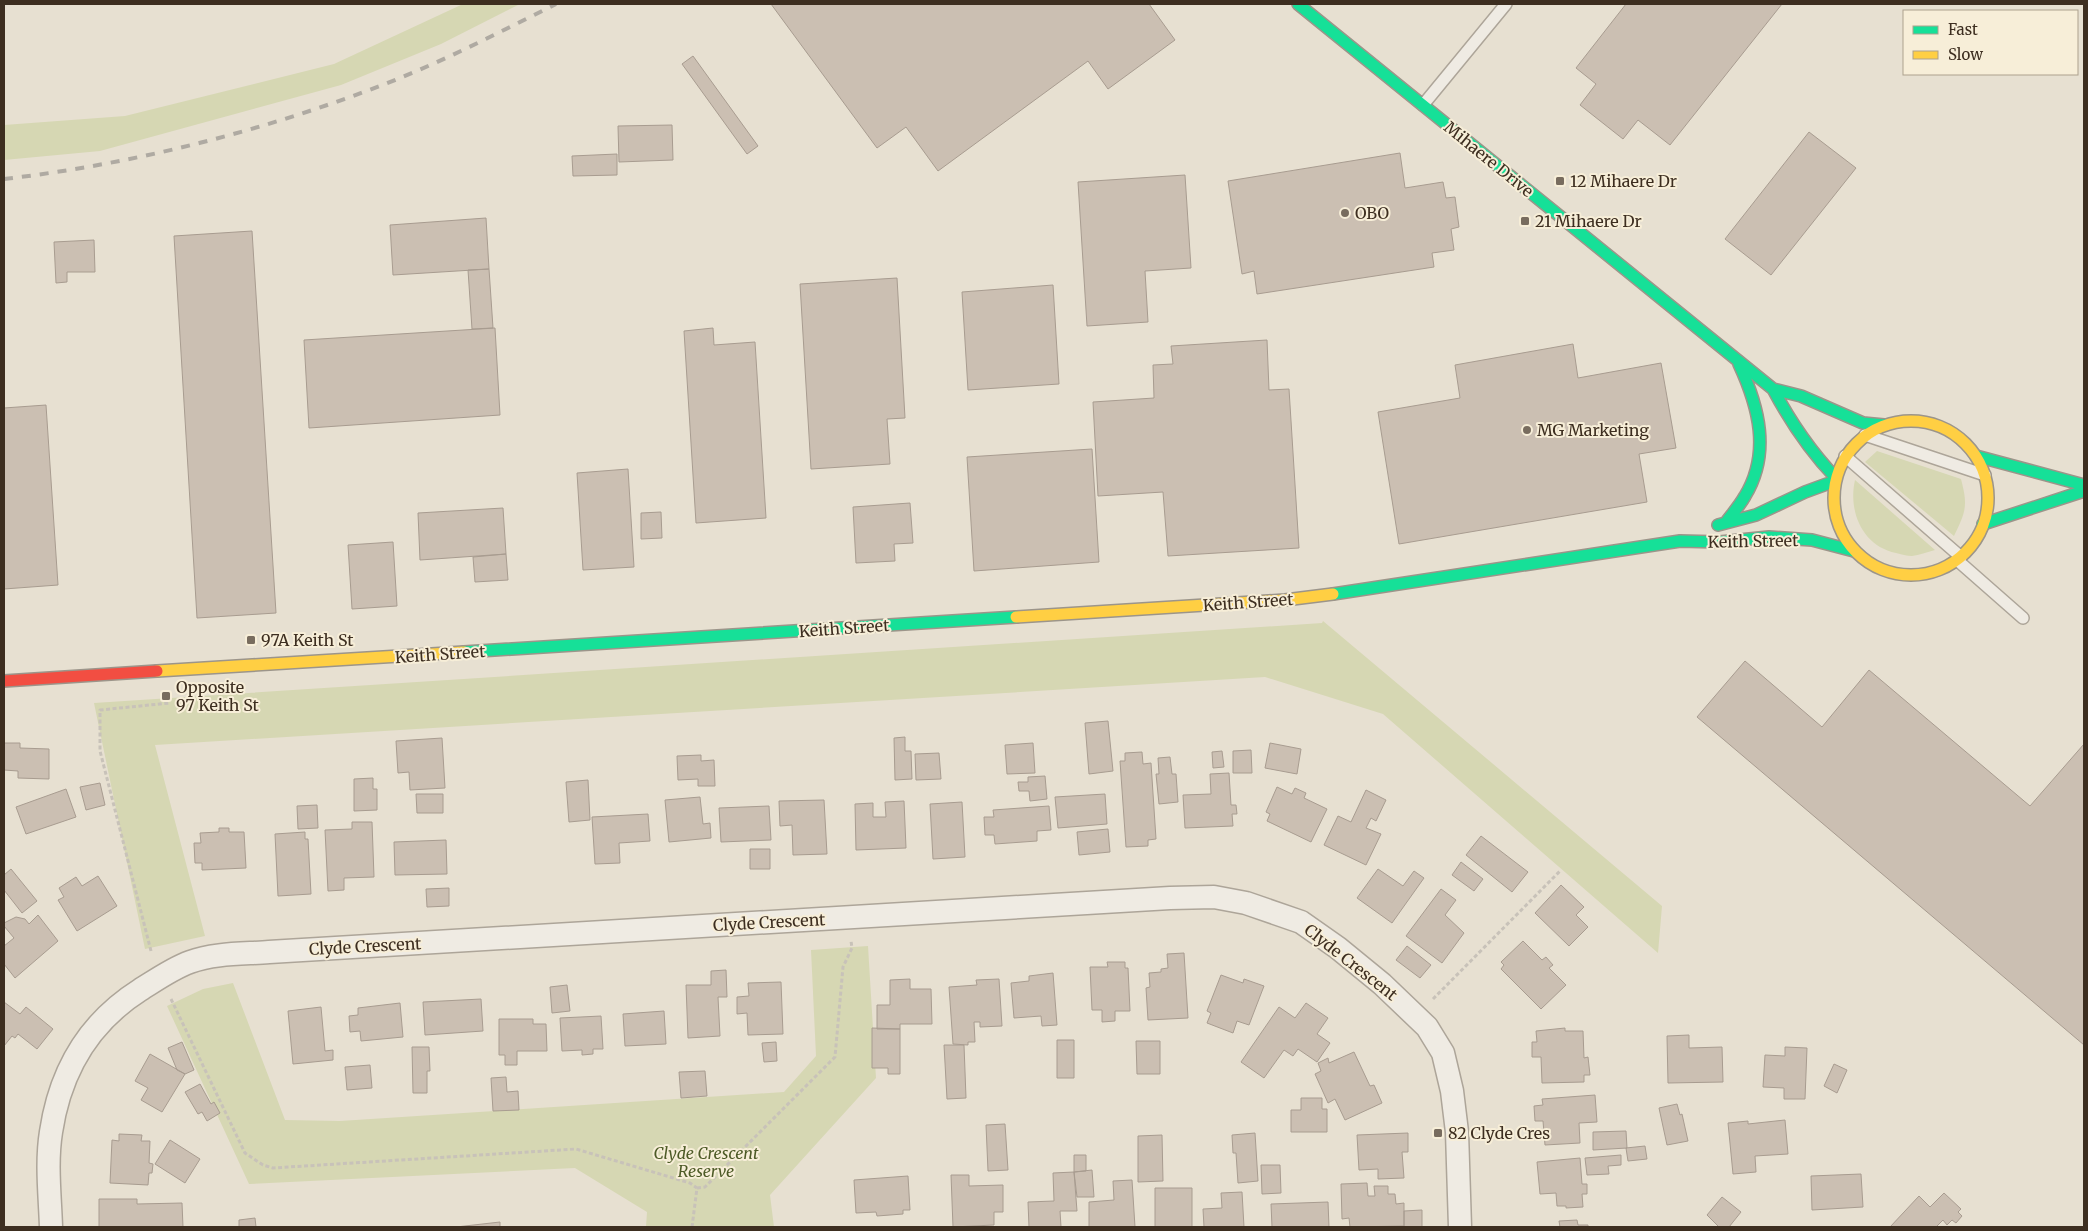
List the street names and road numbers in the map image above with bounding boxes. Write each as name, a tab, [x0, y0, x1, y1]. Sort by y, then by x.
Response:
street label: Mihaere Drive	[1440, 117, 1538, 201]
street label: Keith Street	[1707, 530, 1799, 552]
street label: Keith Street	[1202, 589, 1295, 615]
street label: Keith Street	[798, 615, 891, 641]
street label: Keith Street	[394, 641, 487, 667]
street label: Clyde Crescent	[712, 909, 826, 935]
street label: Clyde Crescent	[1301, 920, 1402, 1005]
street label: Clyde Crescent	[308, 933, 422, 959]

